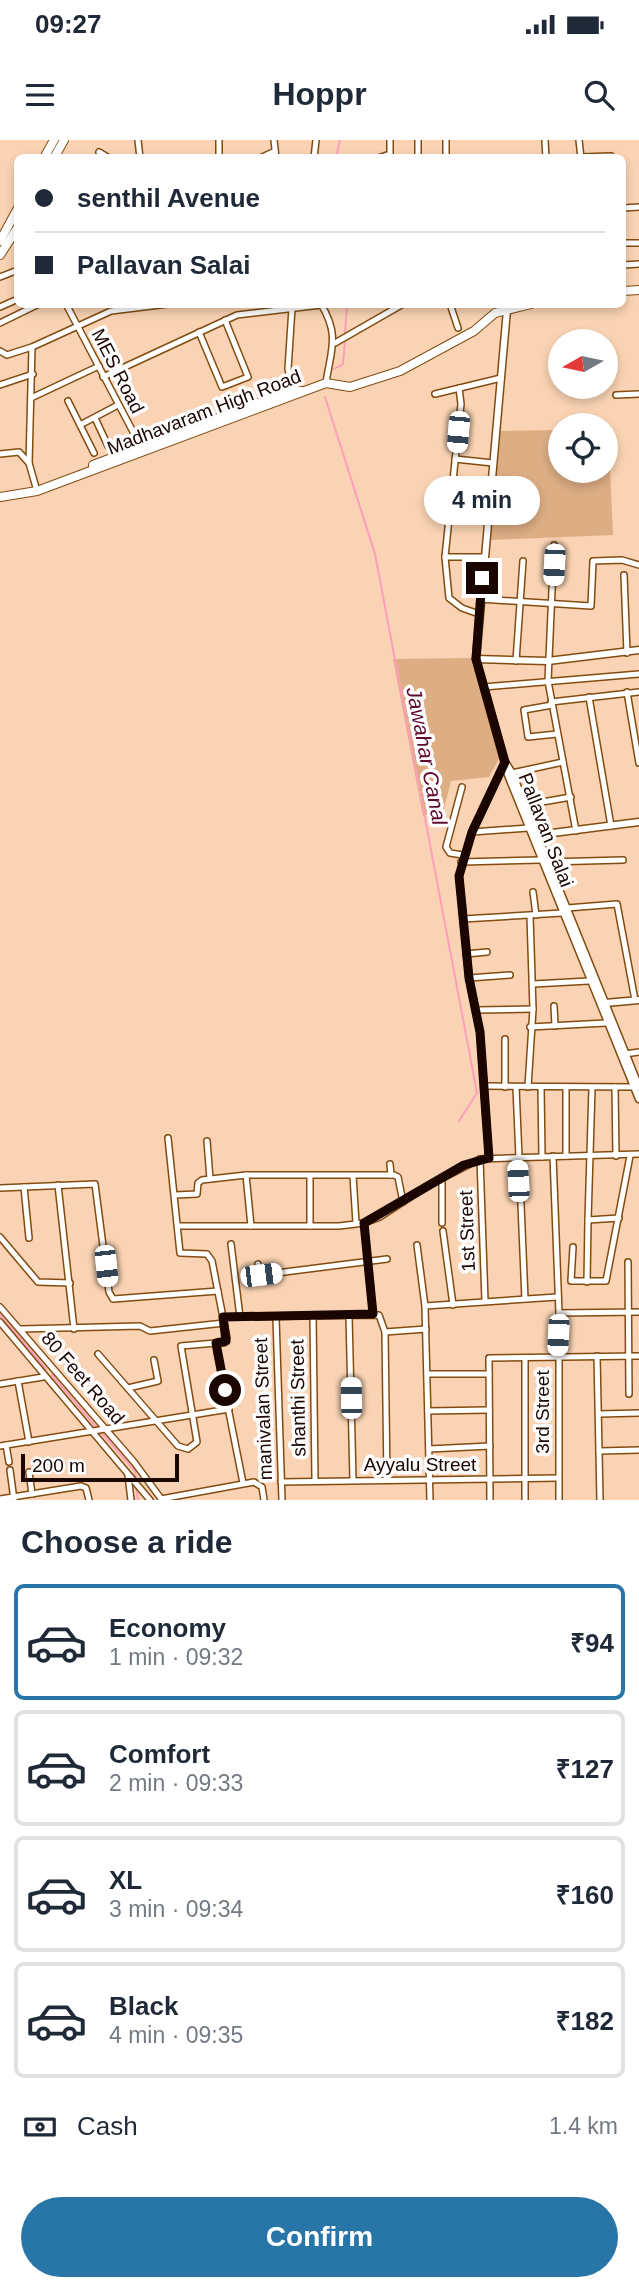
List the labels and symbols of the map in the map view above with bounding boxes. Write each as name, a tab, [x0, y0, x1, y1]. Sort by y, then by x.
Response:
street label: MES Road	[88, 325, 148, 417]
north arrow	[548, 329, 618, 399]
street label: Madhavaram High Road	[104, 365, 304, 459]
car	[446, 410, 471, 454]
callout: 4 min	[424, 476, 540, 526]
car	[543, 543, 566, 587]
route end	[466, 562, 498, 594]
water label: Jawahar Canal	[402, 684, 452, 828]
street label: Pallavan Salai	[515, 770, 577, 890]
car	[507, 1159, 530, 1203]
street label: 1st Street	[455, 1189, 479, 1272]
car	[94, 1244, 119, 1288]
car	[239, 1262, 284, 1288]
car	[547, 1313, 570, 1357]
street label: 80 Feet Road	[37, 1328, 129, 1428]
street label: manivalan Street	[250, 1337, 276, 1481]
street label: shanthi Street	[286, 1338, 310, 1457]
street label: 3rd Street	[532, 1370, 553, 1454]
route start	[209, 1374, 241, 1406]
car	[341, 1377, 362, 1419]
scale bar	[21, 1451, 178, 1483]
street label: Ayyalu Street	[364, 1454, 477, 1475]

